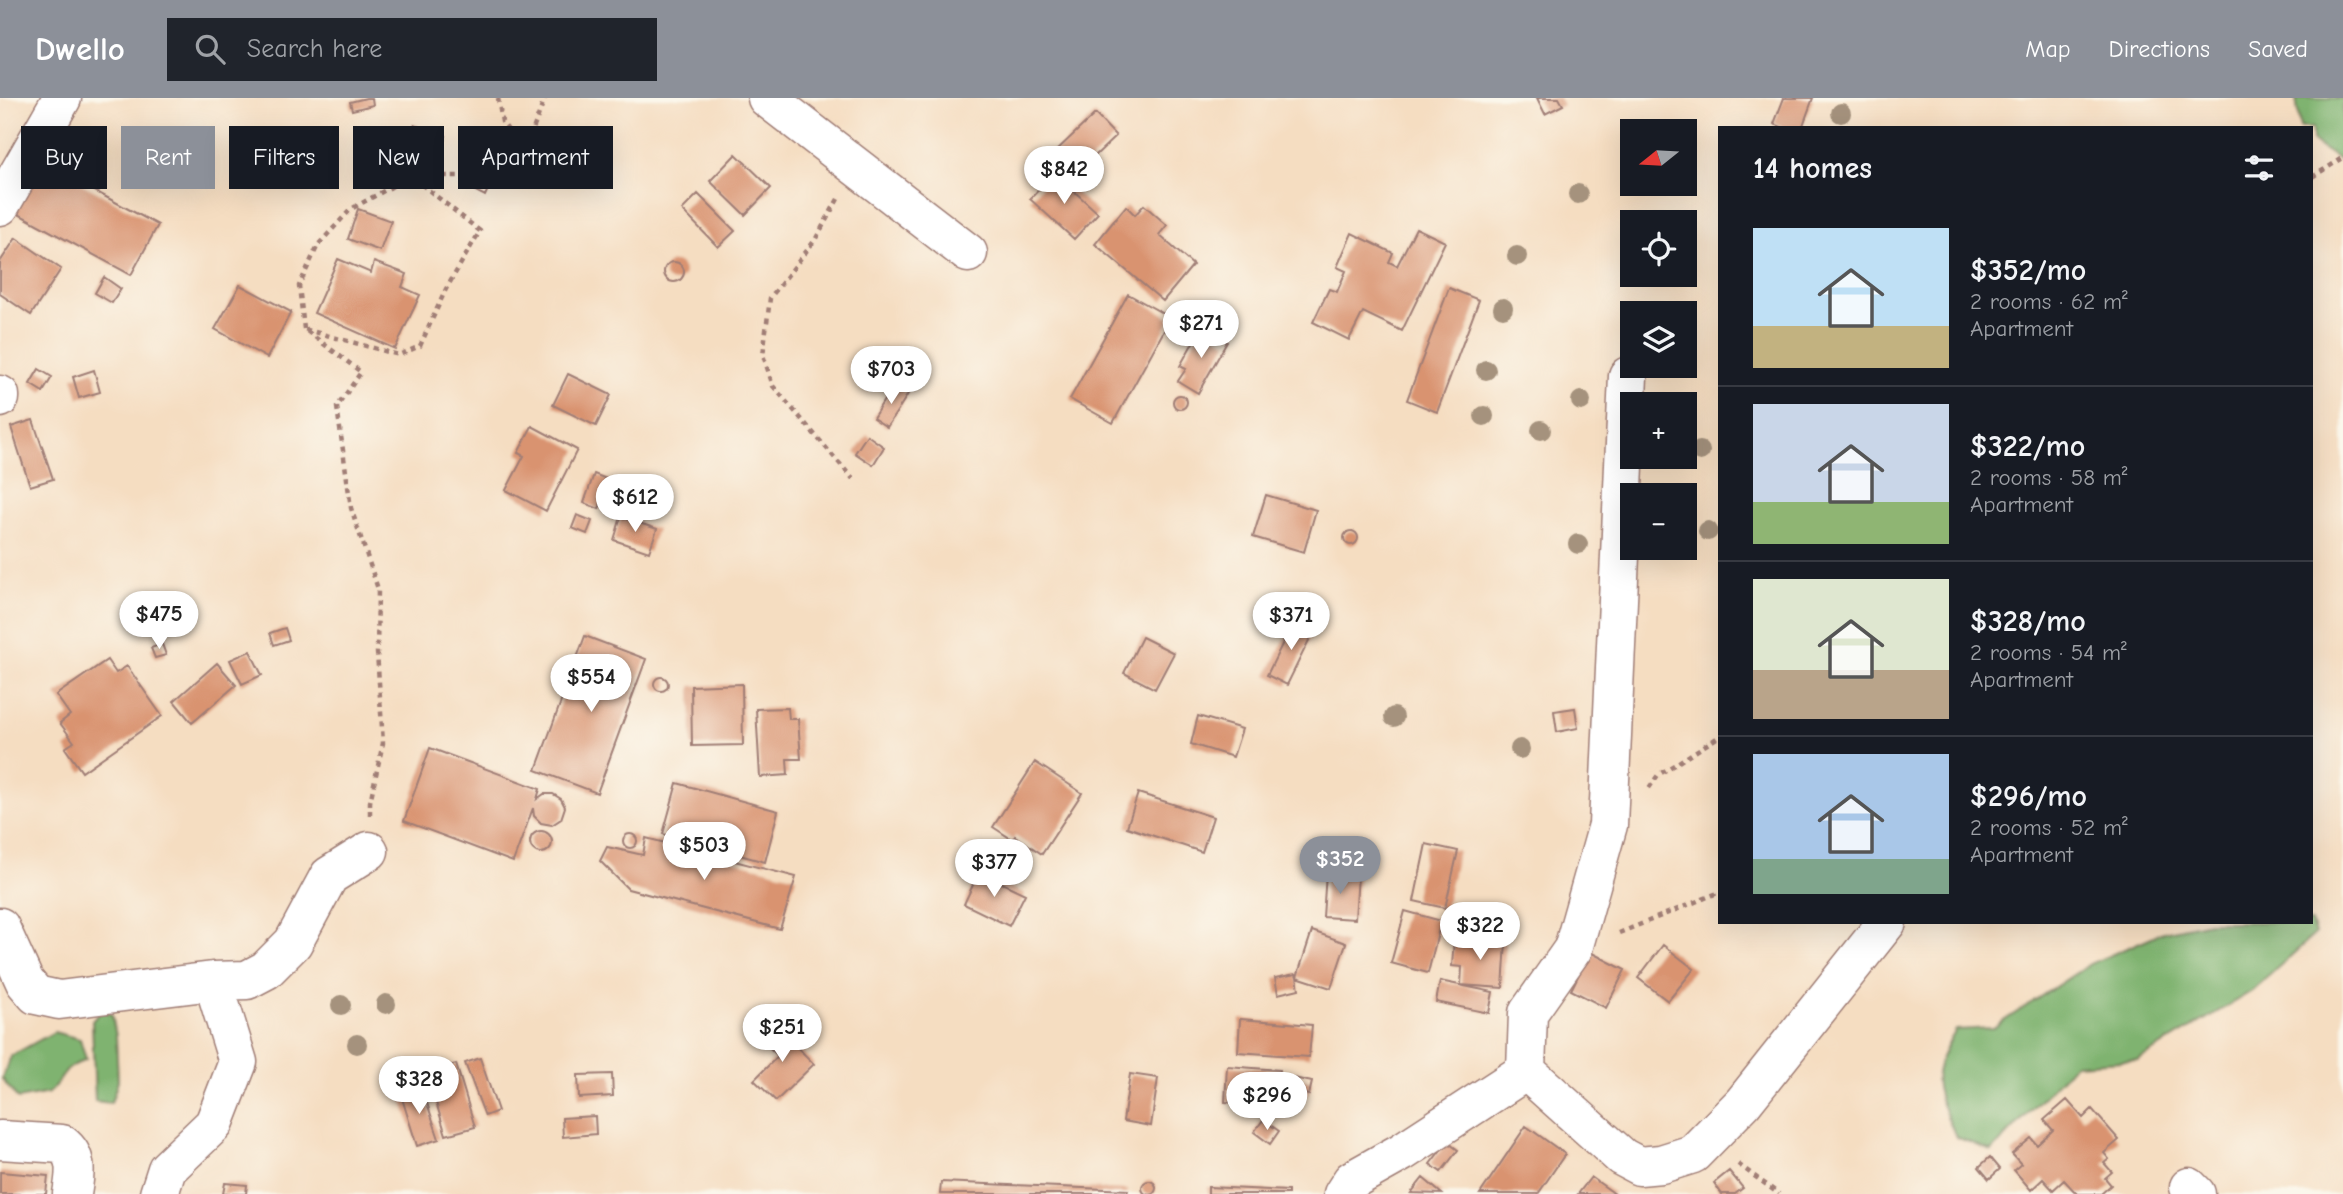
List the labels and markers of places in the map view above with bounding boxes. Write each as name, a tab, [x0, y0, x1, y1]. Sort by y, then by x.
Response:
pin: $842	[1023, 146, 1105, 206]
pin: $271	[1160, 300, 1242, 360]
pin: $703	[850, 346, 932, 406]
pin: $612	[594, 474, 676, 534]
pin: $475	[118, 592, 200, 651]
pin: $371	[1250, 592, 1332, 652]
pin: $554	[550, 654, 632, 714]
pin: $503	[663, 822, 745, 882]
pin: $352	[1299, 836, 1381, 896]
pin: $377	[953, 840, 1035, 899]
pin: $322	[1439, 902, 1521, 962]
pin: $251	[741, 1004, 823, 1064]
pin: $328	[378, 1056, 460, 1116]
pin: $296	[1226, 1072, 1308, 1132]

